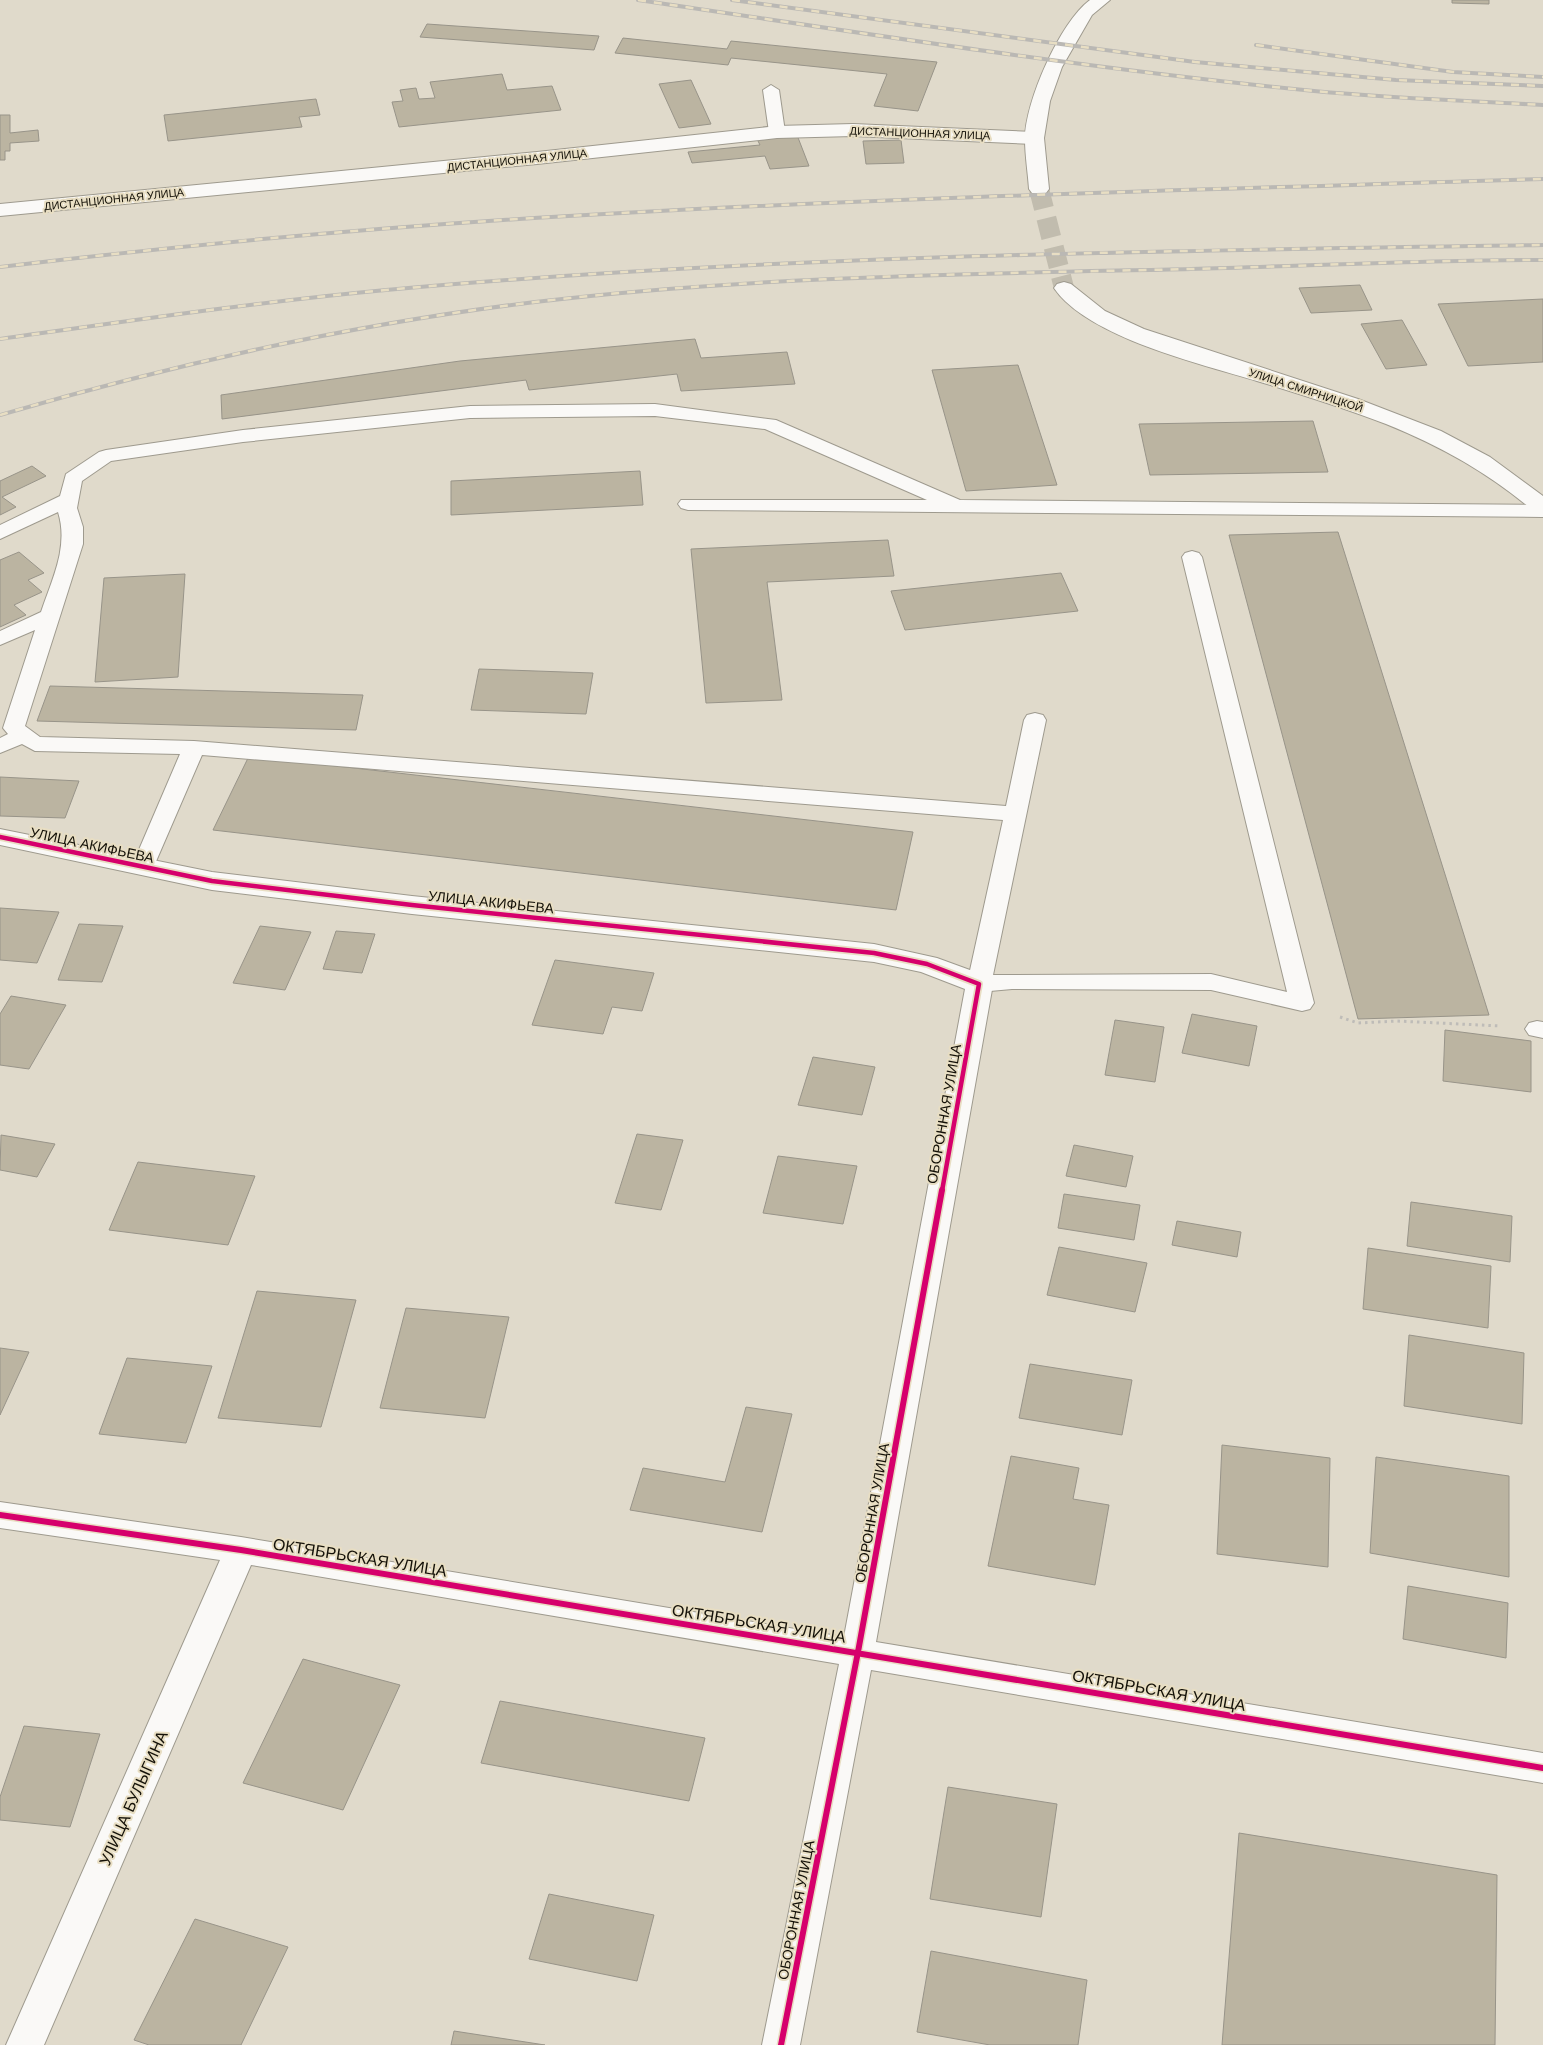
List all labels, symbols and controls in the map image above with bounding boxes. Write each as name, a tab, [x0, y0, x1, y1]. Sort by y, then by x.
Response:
street label: ДИСТАНЦИОННАЯ УЛИЦА	[850, 125, 991, 141]
street label: ДИСТАНЦИОННАЯ УЛИЦА	[446, 147, 588, 173]
street label: ДИСТАНЦИОННАЯ УЛИЦА	[43, 186, 185, 212]
street label: УЛИЦА СМИРНИЦКОЙ	[1247, 366, 1365, 414]
street label: УЛИЦА АКИФЬЕВА	[29, 824, 156, 866]
street label: УЛИЦА АКИФЬЕВА	[427, 887, 555, 917]
street label: ОБОРОННАЯ УЛИЦА	[924, 1042, 964, 1185]
street label: ОБОРОННАЯ УЛИЦА	[852, 1441, 892, 1584]
street label: ОКТЯБРЬСКАЯ УЛИЦА	[272, 1535, 448, 1580]
street label: ОКТЯБРЬСКАЯ УЛИЦА	[671, 1601, 847, 1646]
street label: ОКТЯБРЬСКАЯ УЛИЦА	[1071, 1667, 1247, 1714]
street label: УЛИЦА БУЛЫГИНА	[96, 1728, 171, 1868]
street label: ОБОРОННАЯ УЛИЦА	[775, 1838, 817, 1981]

